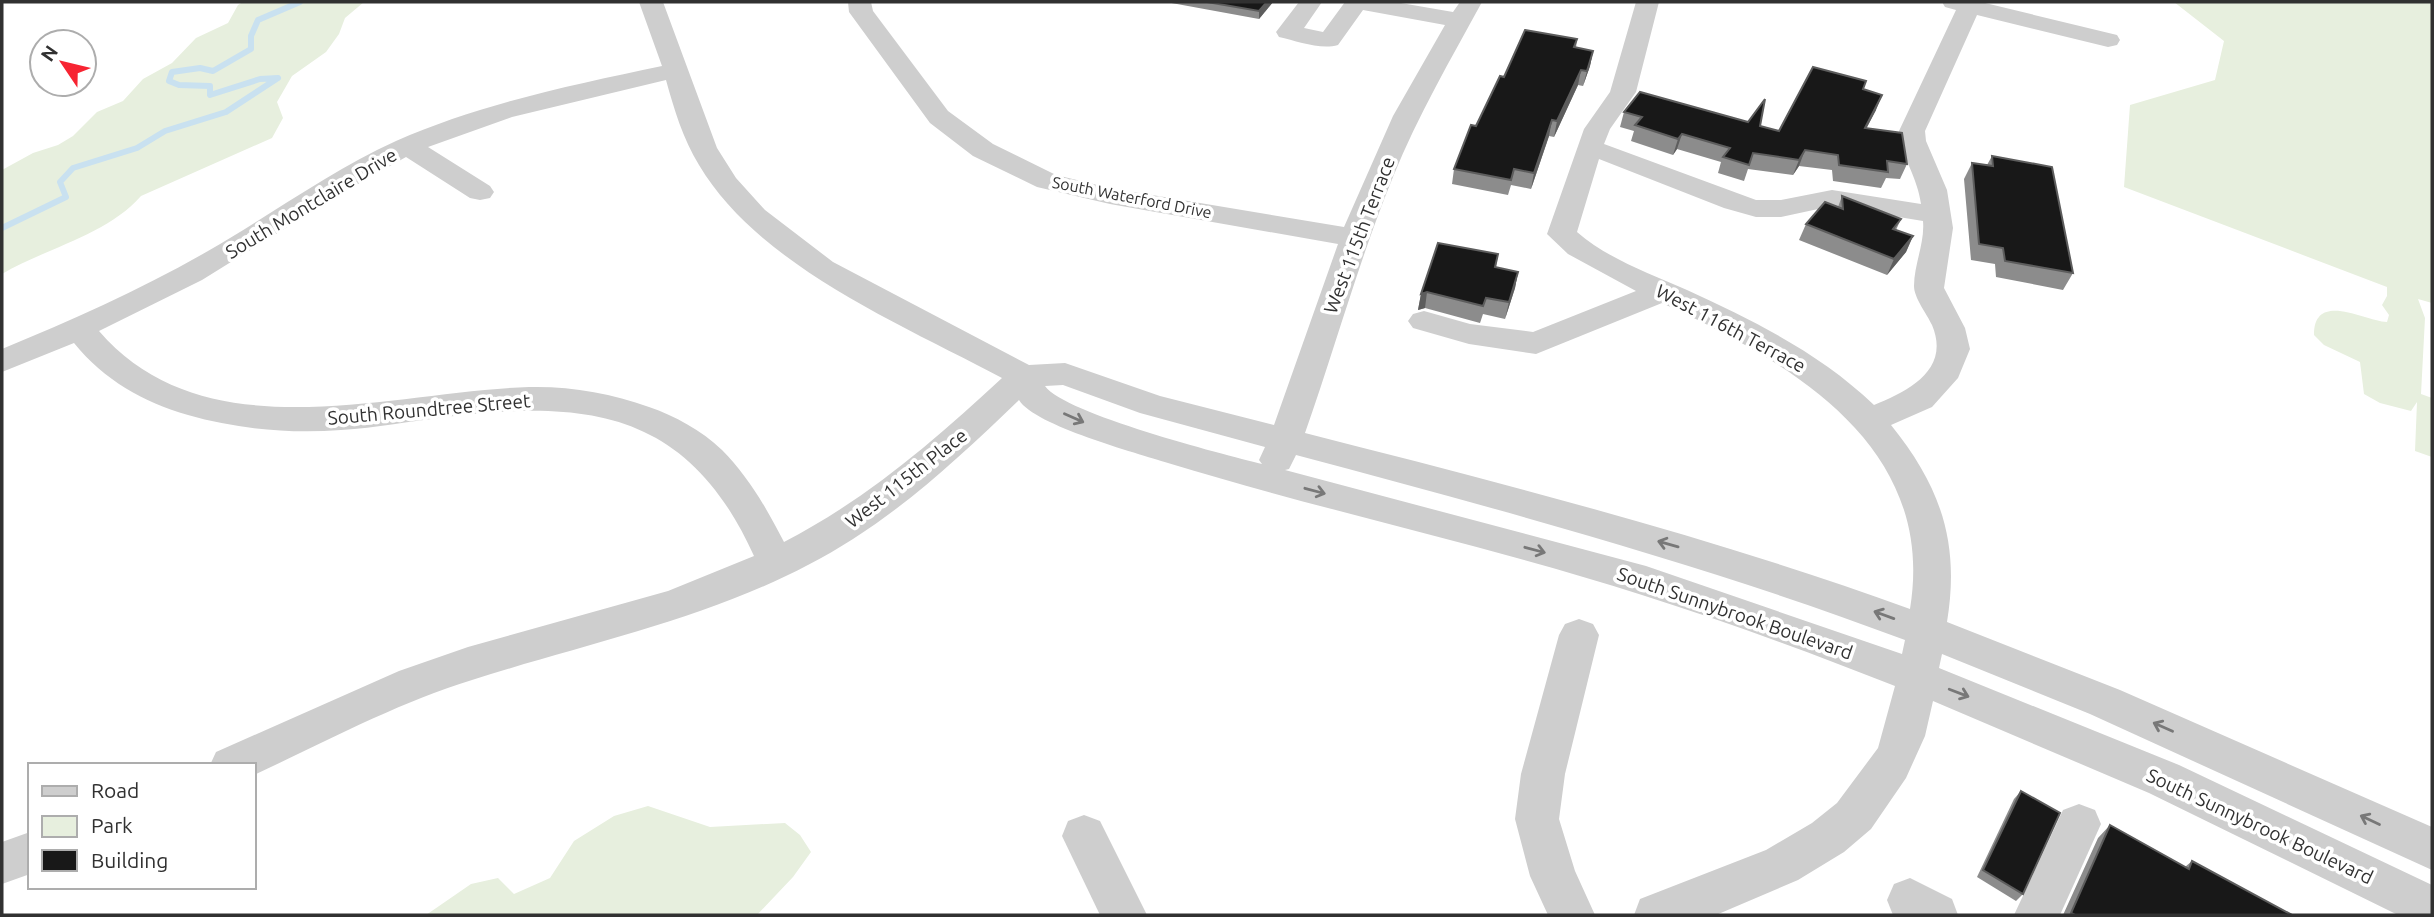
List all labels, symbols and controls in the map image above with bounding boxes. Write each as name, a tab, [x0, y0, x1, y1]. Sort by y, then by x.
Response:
north arrow	[28, 28, 98, 98]
text: N	[36, 41, 62, 65]
street label: South Montclaire Drive	[221, 143, 401, 263]
street label: West 115th Terrace	[1319, 153, 1399, 317]
street label: South Waterford Drive	[1051, 173, 1213, 221]
street label: West 116th Terrace	[1652, 279, 1810, 377]
street label: South Roundtree Street	[327, 389, 532, 429]
one-way arrow	[1063, 412, 1084, 425]
street label: West 115th Place	[841, 424, 971, 532]
one-way arrow	[1304, 486, 1326, 499]
one-way arrow	[1657, 536, 1679, 549]
one-way arrow	[1524, 545, 1546, 558]
street label: South Sunnybrook Boulevard	[1614, 562, 1856, 664]
one-way arrow	[1873, 608, 1895, 621]
one-way arrow	[1948, 688, 1970, 701]
one-way arrow	[2153, 720, 2174, 733]
legend	[28, 763, 256, 889]
street label: South Sunnybrook Boulevard	[2143, 764, 2377, 888]
text: Road	[91, 778, 139, 802]
text: Park	[91, 813, 133, 837]
one-way arrow	[2360, 813, 2381, 826]
text: Building	[91, 848, 168, 872]

